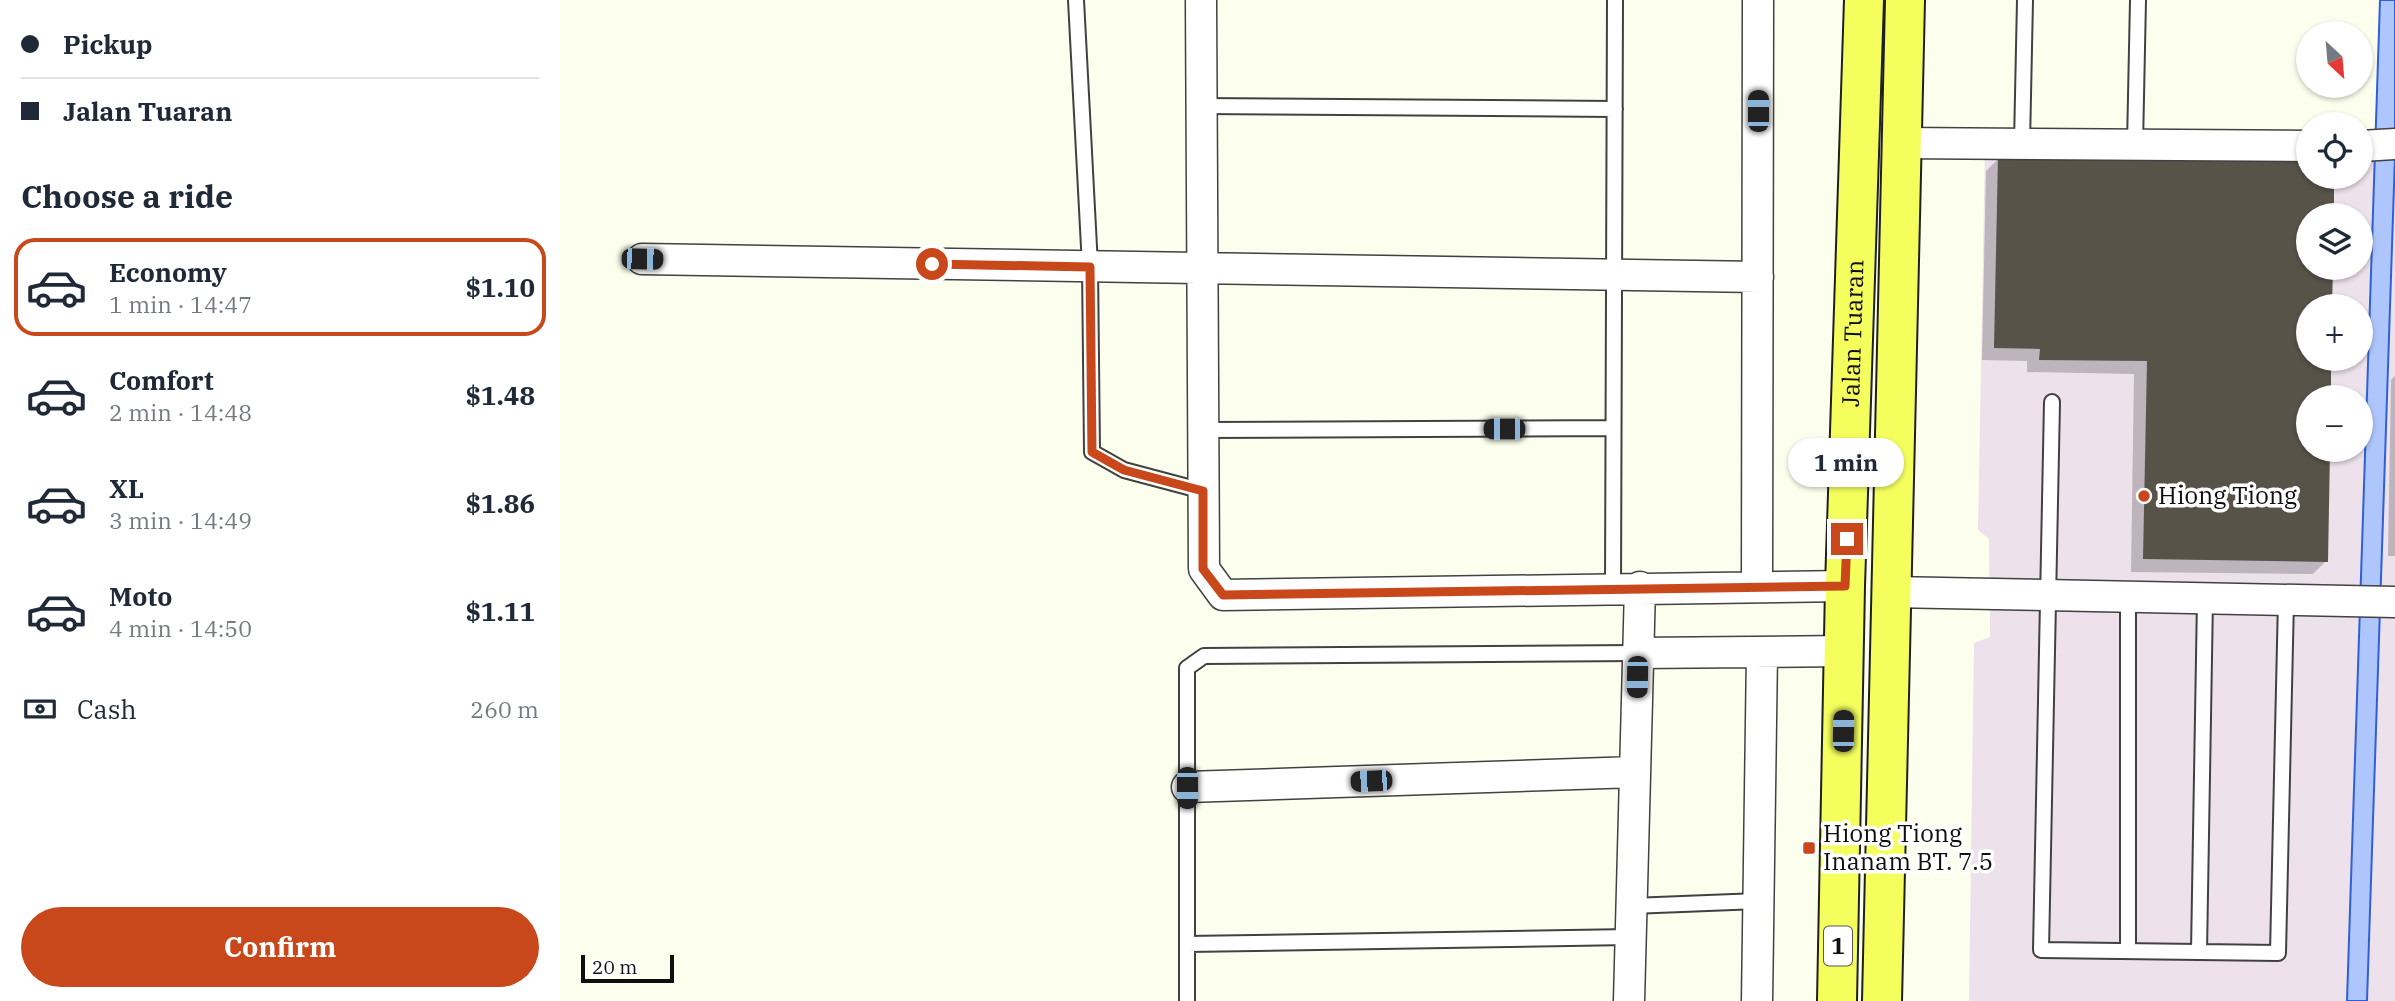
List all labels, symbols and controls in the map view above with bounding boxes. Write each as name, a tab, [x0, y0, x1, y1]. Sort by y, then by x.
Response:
north arrow	[2296, 21, 2373, 98]
map controls	[2296, 21, 2373, 462]
text: Pickup	[63, 27, 153, 61]
car	[1748, 90, 1769, 132]
text: Jalan Tuaran	[63, 94, 232, 128]
button: locate	[2296, 112, 2373, 189]
text: Choose a ride	[21, 175, 233, 217]
button: layers	[2296, 203, 2373, 280]
car	[621, 248, 664, 270]
route start	[916, 248, 948, 280]
text: Economy	[109, 255, 227, 289]
icon: car	[25, 256, 88, 319]
street label: Jalan Tuaran	[1834, 259, 1871, 407]
text: $1.10	[465, 270, 535, 304]
text: 1 min · 14:47	[109, 289, 252, 319]
button: +	[2296, 294, 2373, 371]
text: Comfort	[109, 363, 214, 397]
icon: car	[25, 364, 88, 427]
text: $1.48	[465, 378, 535, 412]
button: −	[2296, 385, 2373, 462]
text: 2 min · 14:48	[109, 397, 252, 427]
car	[1484, 419, 1526, 440]
callout: 1 min	[1789, 438, 1905, 486]
text: 1 min	[1814, 447, 1878, 477]
text: XL	[109, 471, 144, 505]
icon: car	[25, 472, 88, 535]
place label: Hiong Tiong	[2158, 479, 2297, 511]
text: $1.86	[465, 486, 535, 520]
marker: Hiong Tiong	[2136, 488, 2152, 504]
text: 3 min · 14:49	[109, 505, 252, 535]
route end	[1831, 523, 1863, 555]
text: Moto	[109, 579, 172, 613]
icon: car	[25, 580, 88, 643]
text: $1.11	[465, 594, 535, 628]
text: 4 min · 14:50	[109, 613, 252, 643]
car	[1627, 656, 1648, 698]
icon: cash	[21, 690, 59, 728]
text: Cash	[77, 692, 137, 726]
text: 260 m	[470, 694, 539, 724]
car	[1833, 710, 1854, 752]
car	[1177, 767, 1198, 809]
car	[1350, 770, 1393, 792]
place label: Hiong Tiong Inanam BT. 7.5	[1823, 817, 1993, 877]
marker: Hiong Tiong Inanam BT. 7.5	[1801, 840, 1817, 856]
button: Confirm	[21, 907, 539, 987]
road number: 1	[1824, 926, 1852, 965]
scale bar	[581, 952, 674, 984]
text: 20 m	[592, 955, 637, 979]

